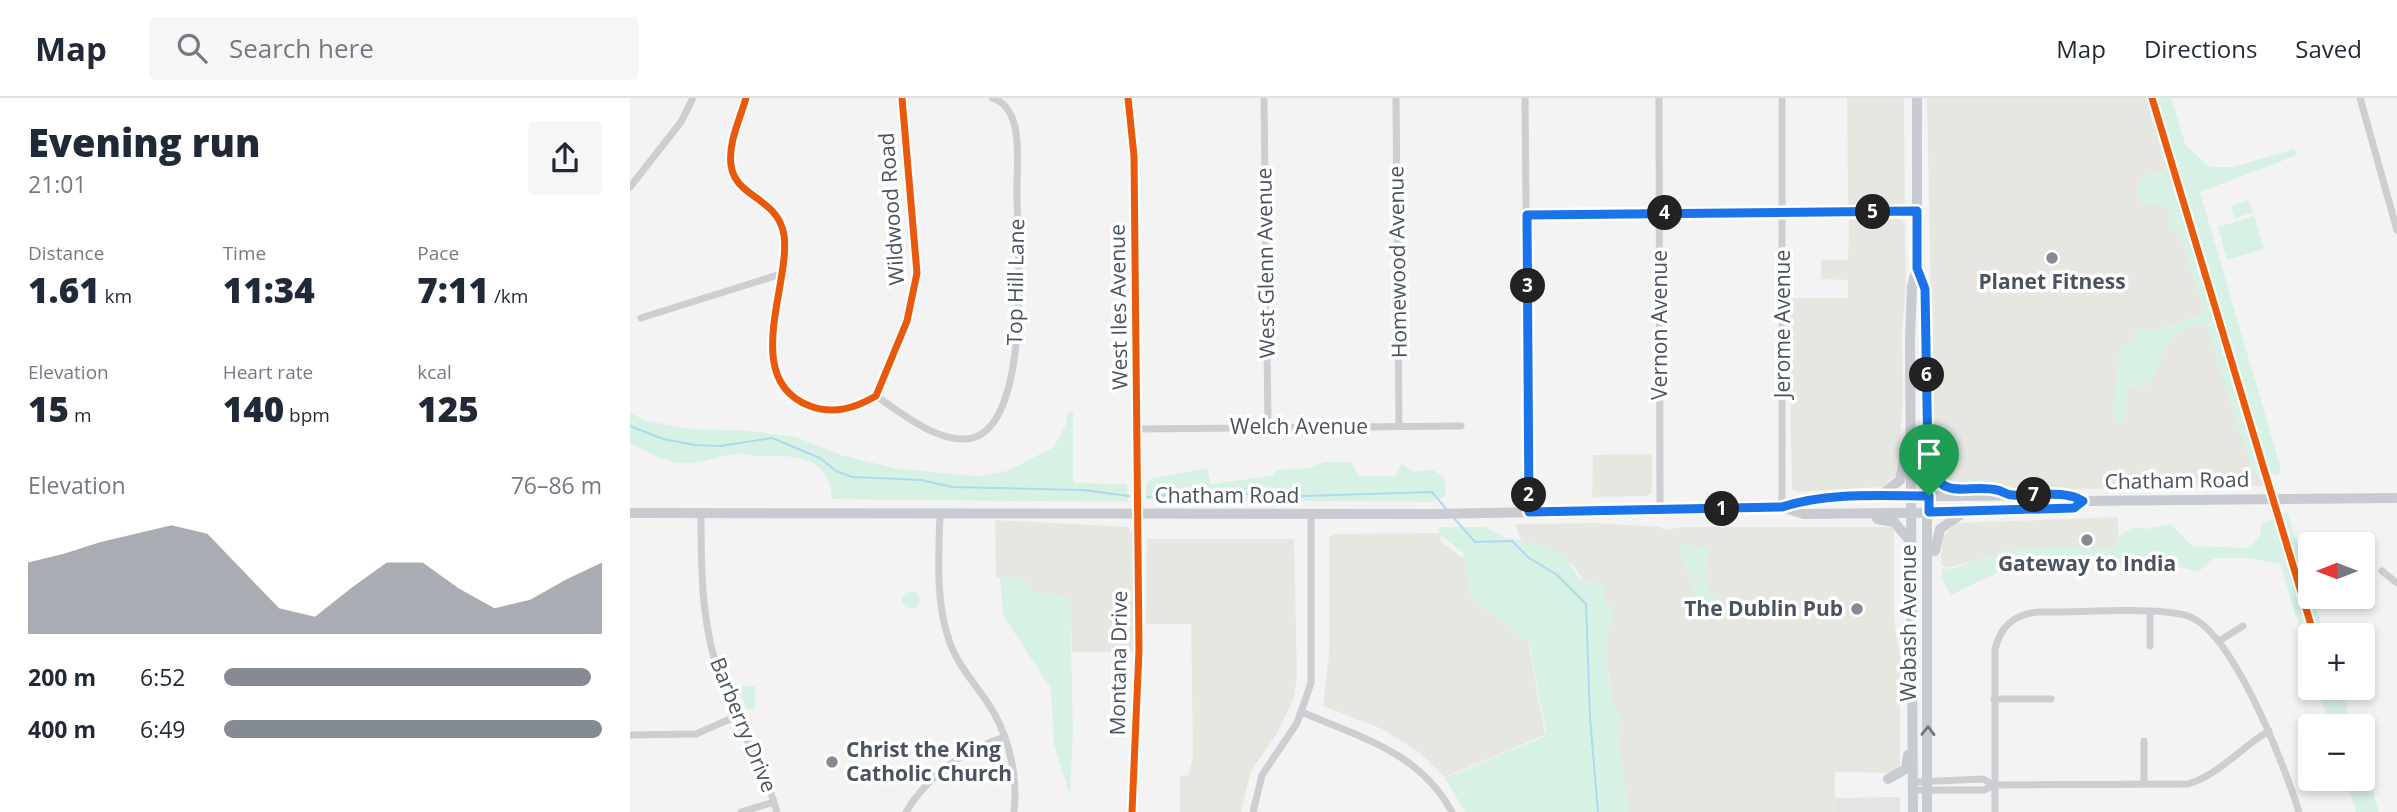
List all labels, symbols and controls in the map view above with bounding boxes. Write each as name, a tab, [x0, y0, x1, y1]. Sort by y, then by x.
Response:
search box	[149, 17, 639, 80]
text: Map	[35, 26, 107, 71]
icon: search	[173, 29, 211, 67]
text: Search here	[229, 30, 374, 66]
text: Map	[2056, 32, 2106, 65]
text: Directions	[2144, 32, 2257, 65]
text: Saved	[2295, 32, 2362, 65]
text: Evening run	[28, 116, 260, 168]
button: share	[528, 121, 602, 195]
street label: Wildwood Road	[872, 132, 910, 286]
street label: Homewood Avenue	[1381, 166, 1413, 358]
street label: West Glenn Avenue	[1249, 167, 1281, 359]
text: 21:01	[28, 168, 87, 200]
pin: 5	[1856, 194, 1890, 230]
pin: 4	[1648, 195, 1682, 230]
text: 5	[1867, 198, 1878, 224]
text: 4	[1659, 199, 1670, 225]
street label: Top Hill Lane	[1000, 218, 1030, 346]
street label: West Iles Avenue	[1103, 224, 1133, 390]
text: Distance	[28, 240, 104, 266]
text: Time	[223, 240, 266, 266]
text: Pace	[417, 240, 459, 266]
street label: Vernon Avenue	[1645, 250, 1673, 400]
street label: Jerome Avenue	[1768, 250, 1796, 400]
marker: Planet Fitness	[2044, 250, 2060, 266]
text: 1.61	[28, 266, 100, 313]
text: 11:34	[223, 266, 315, 313]
text: 7:11	[417, 266, 489, 313]
place label: Planet Fitness	[1978, 267, 2126, 295]
pin: 3	[1510, 268, 1546, 304]
text: 3	[1522, 272, 1533, 298]
text: km	[100, 283, 132, 309]
text: /km	[489, 283, 528, 309]
pin: 6	[1910, 358, 1944, 392]
text: Elevation	[28, 359, 109, 385]
text: Heart rate	[223, 359, 313, 385]
text: kcal	[417, 359, 452, 385]
text: 6	[1921, 361, 1932, 387]
text: 15	[28, 385, 69, 432]
text: 140	[223, 385, 284, 432]
text: 125	[417, 385, 479, 432]
text: m	[69, 402, 92, 428]
text: bpm	[284, 402, 330, 428]
street label: Welch Avenue	[1230, 412, 1368, 440]
pin	[1899, 424, 1959, 496]
icon: arrive	[1910, 435, 1948, 473]
street label: Chatham Road	[2104, 465, 2250, 495]
text: Elevation	[28, 469, 126, 501]
text: 76–86 m	[511, 469, 602, 501]
pin: 2	[1511, 478, 1546, 512]
pin: 7	[2016, 478, 2052, 512]
street label: Chatham Road	[1155, 481, 1299, 509]
text: 2	[1523, 481, 1534, 507]
text: 7	[2028, 481, 2039, 507]
pin: 1	[1704, 492, 1740, 526]
text: 1	[1716, 495, 1727, 521]
marker: Gateway to India	[2079, 532, 2095, 548]
north arrow	[2298, 532, 2375, 609]
map controls	[2298, 532, 2375, 791]
street label: Wabash Avenue	[1894, 544, 1922, 702]
place label: Gateway to India	[1998, 549, 2176, 577]
street label: Montana Drive	[1103, 590, 1133, 736]
place label: The Dublin Pub	[1684, 594, 1843, 622]
marker: The Dublin Pub	[1849, 601, 1865, 617]
button: +	[2298, 623, 2375, 700]
street label: Barberry Drive	[704, 653, 784, 796]
text: 200 m	[28, 661, 96, 693]
text: 6:52	[140, 661, 186, 693]
text: 400 m	[28, 713, 96, 745]
text: 6:49	[140, 713, 186, 745]
button: −	[2298, 714, 2375, 791]
one-way arrow	[1920, 725, 1936, 735]
place label: Christ the King Catholic Church	[846, 735, 1012, 787]
marker: Christ the King Catholic Church	[824, 754, 840, 770]

